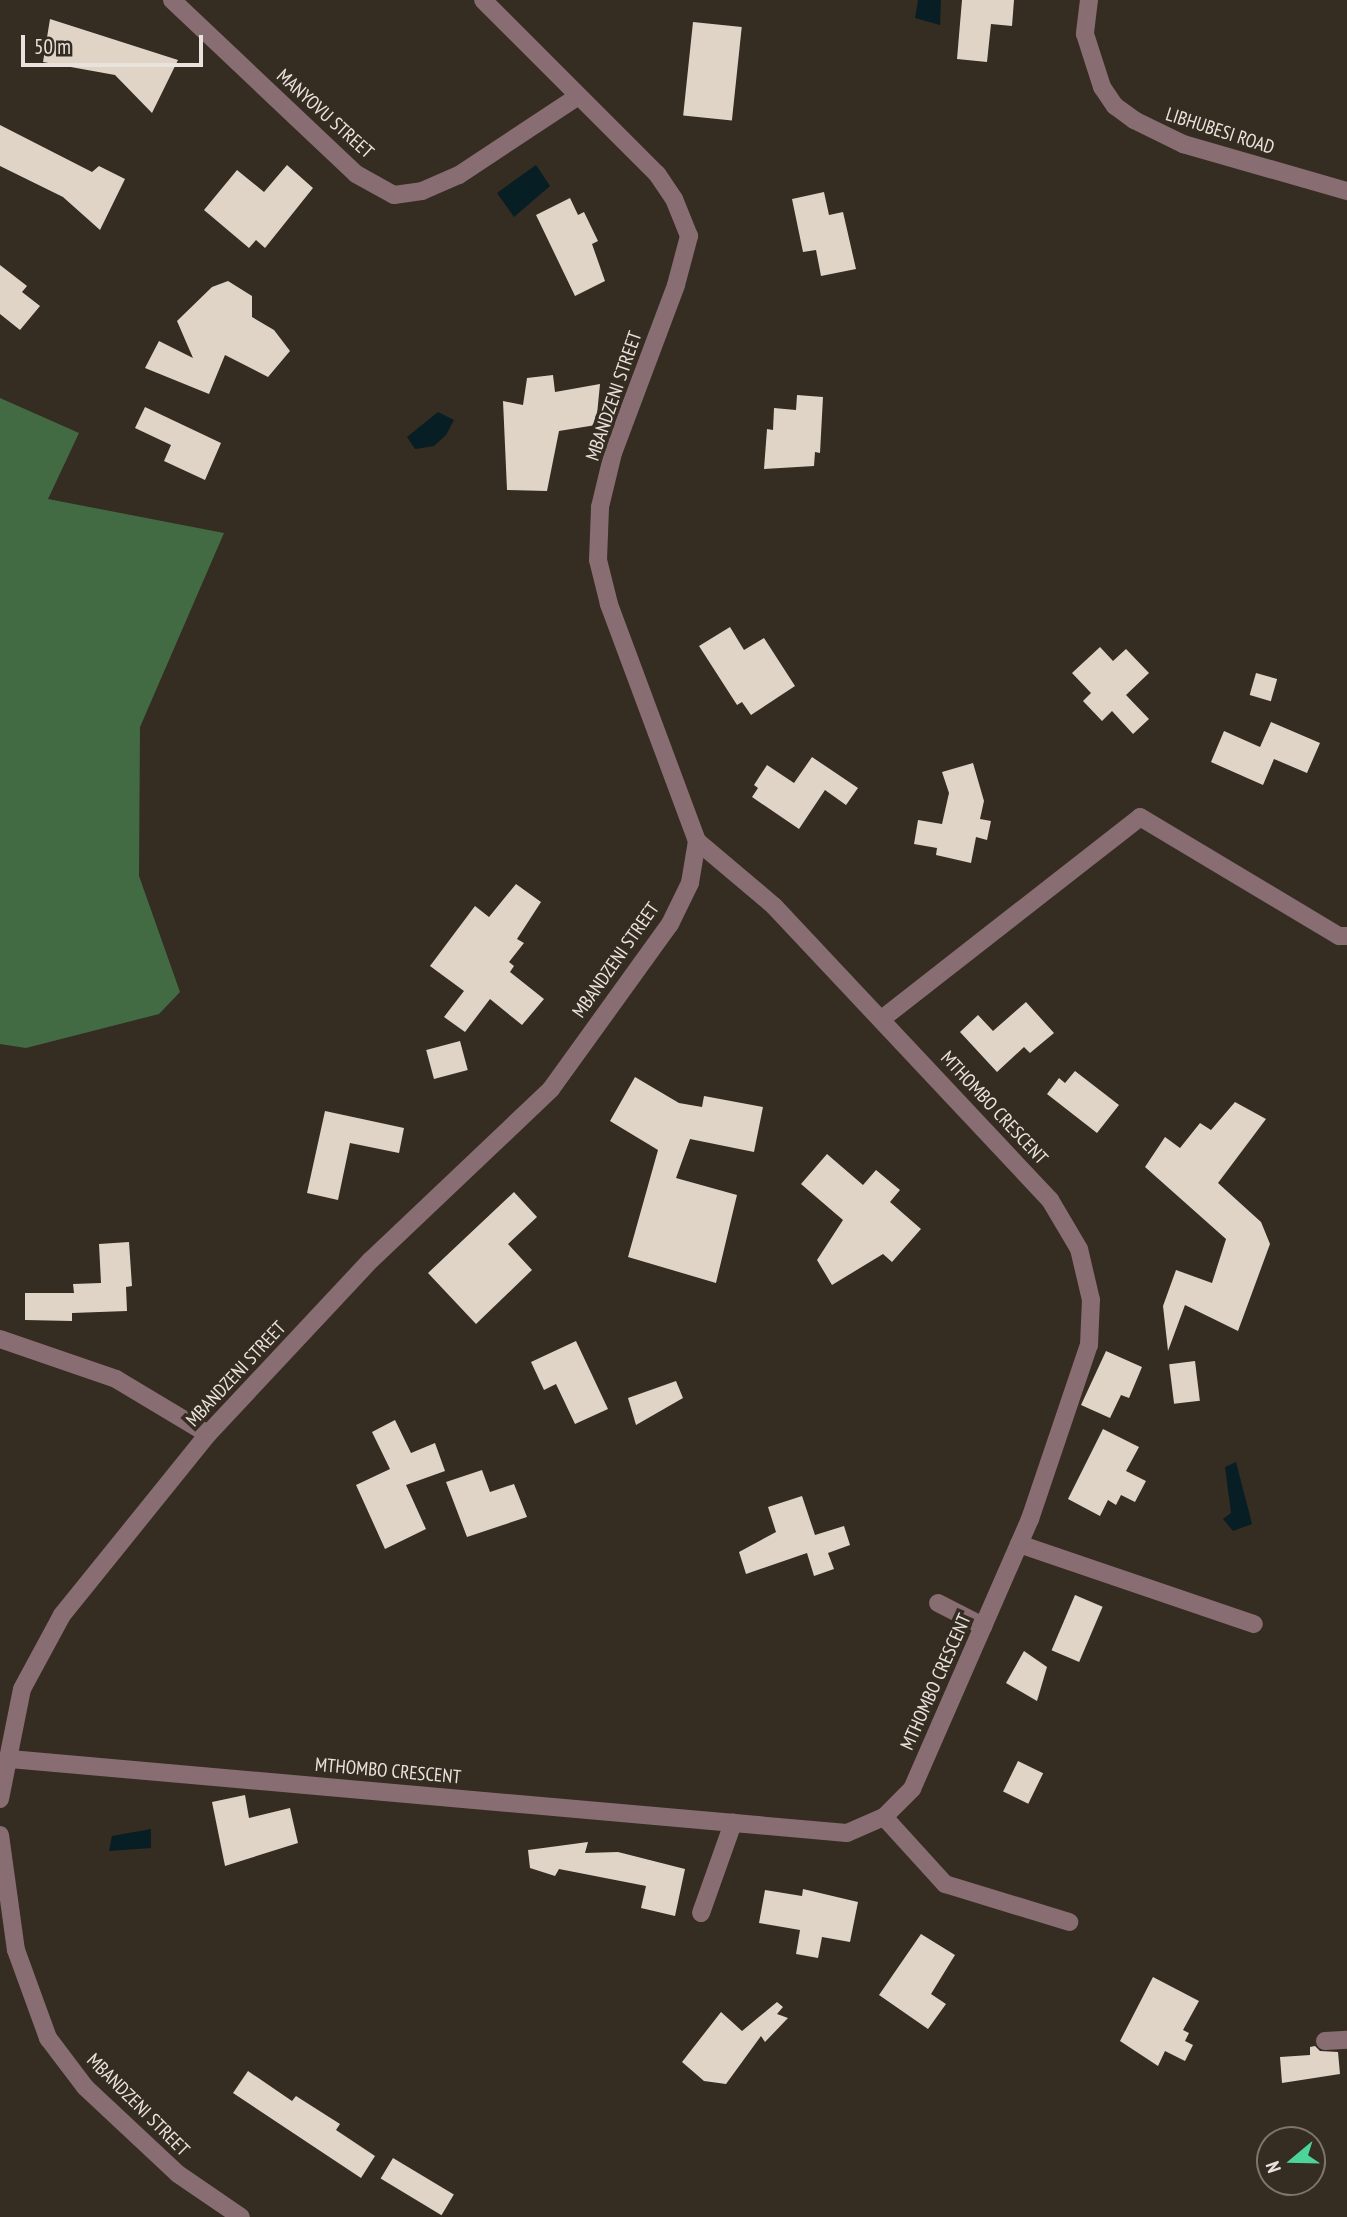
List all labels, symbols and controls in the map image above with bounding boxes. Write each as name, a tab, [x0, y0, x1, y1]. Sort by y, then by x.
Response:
scale bar	[24, 21, 206, 65]
text: 50 m	[34, 33, 71, 60]
street label: MANYOVU STREET	[272, 65, 378, 163]
street label: LIBHUBESI ROAD	[1163, 103, 1277, 159]
street label: MBANDZENI STREET	[581, 328, 647, 464]
street label: MBANDZENI STREET	[568, 898, 664, 1022]
street label: MTHOMBO CRESCENT	[936, 1047, 1052, 1169]
street label: MBANDZENI STREET	[181, 1317, 291, 1431]
street label: MTHOMBO CRESCENT	[896, 1610, 976, 1754]
street label: MTHOMBO CRESCENT	[314, 1753, 462, 1789]
street label: MBANDZENI STREET	[82, 2049, 194, 2161]
north arrow	[1256, 2126, 1326, 2196]
text: N	[1260, 2158, 1286, 2176]

